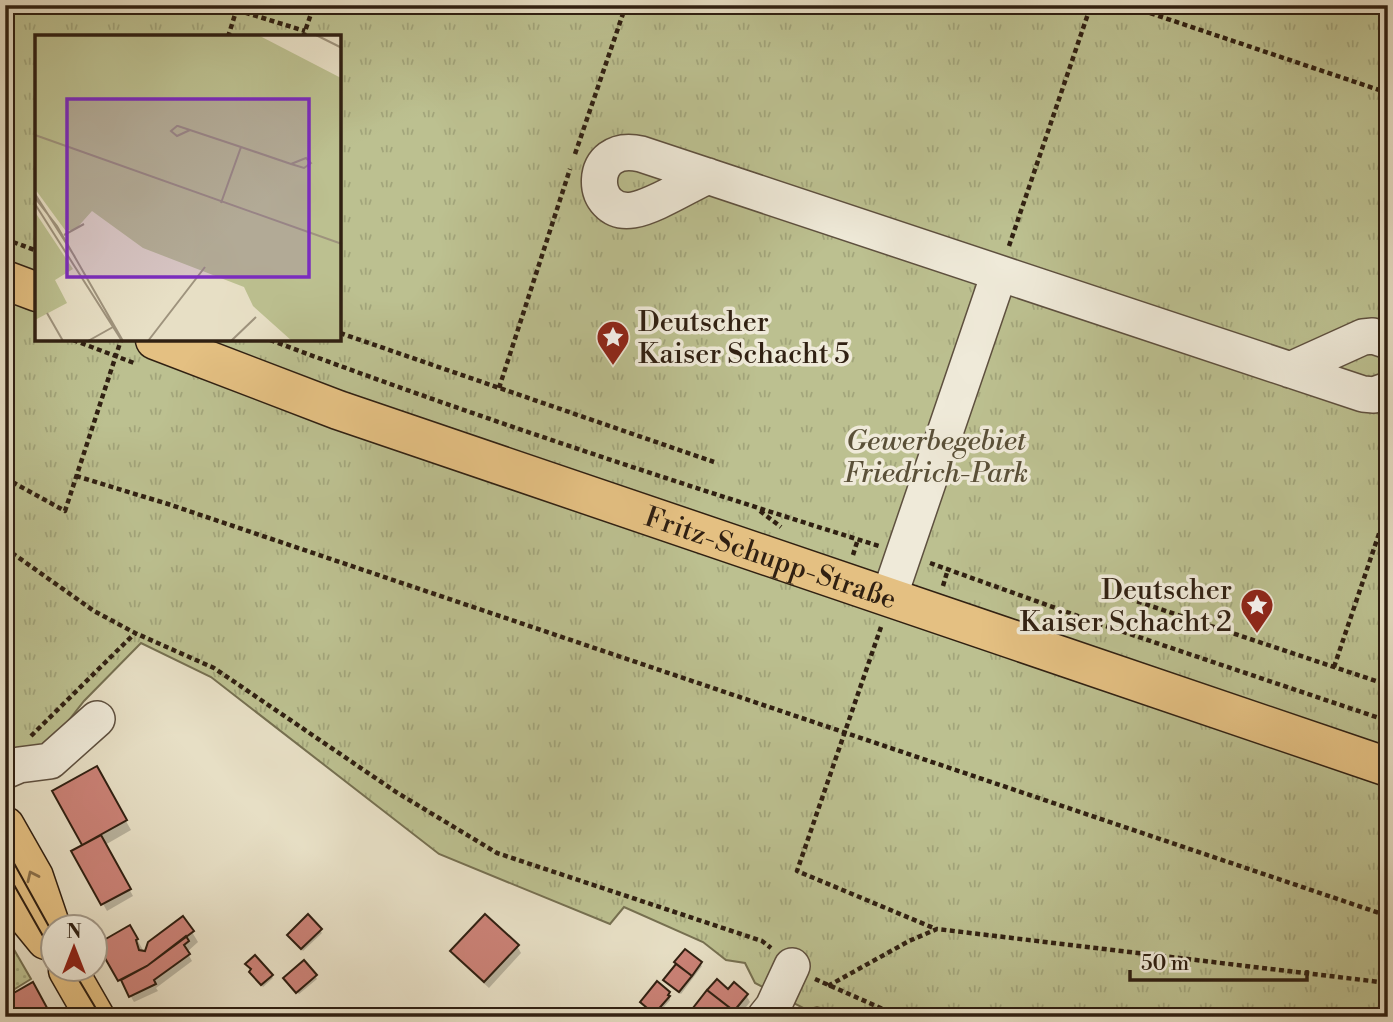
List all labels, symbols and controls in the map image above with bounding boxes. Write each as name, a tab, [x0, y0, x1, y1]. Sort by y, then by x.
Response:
inset map	[35, 35, 341, 341]
place label: Deutscher Kaiser Schacht 5	[638, 305, 850, 372]
place icon: Deutscher Kaiser Schacht 5	[594, 318, 632, 367]
park label: Gewerbegebiet Friedrich-Park	[844, 424, 1028, 491]
street label: Fritz-Schupp-Straße	[640, 500, 901, 618]
place label: Deutscher Kaiser Schacht 2	[1020, 573, 1232, 640]
place icon: Deutscher Kaiser Schacht 2	[1238, 586, 1276, 635]
one-way arrow	[26, 871, 40, 883]
north arrow	[38, 914, 108, 984]
text: N	[66, 920, 82, 944]
scale bar	[1130, 938, 1307, 982]
text: 50 m	[1141, 951, 1189, 977]

